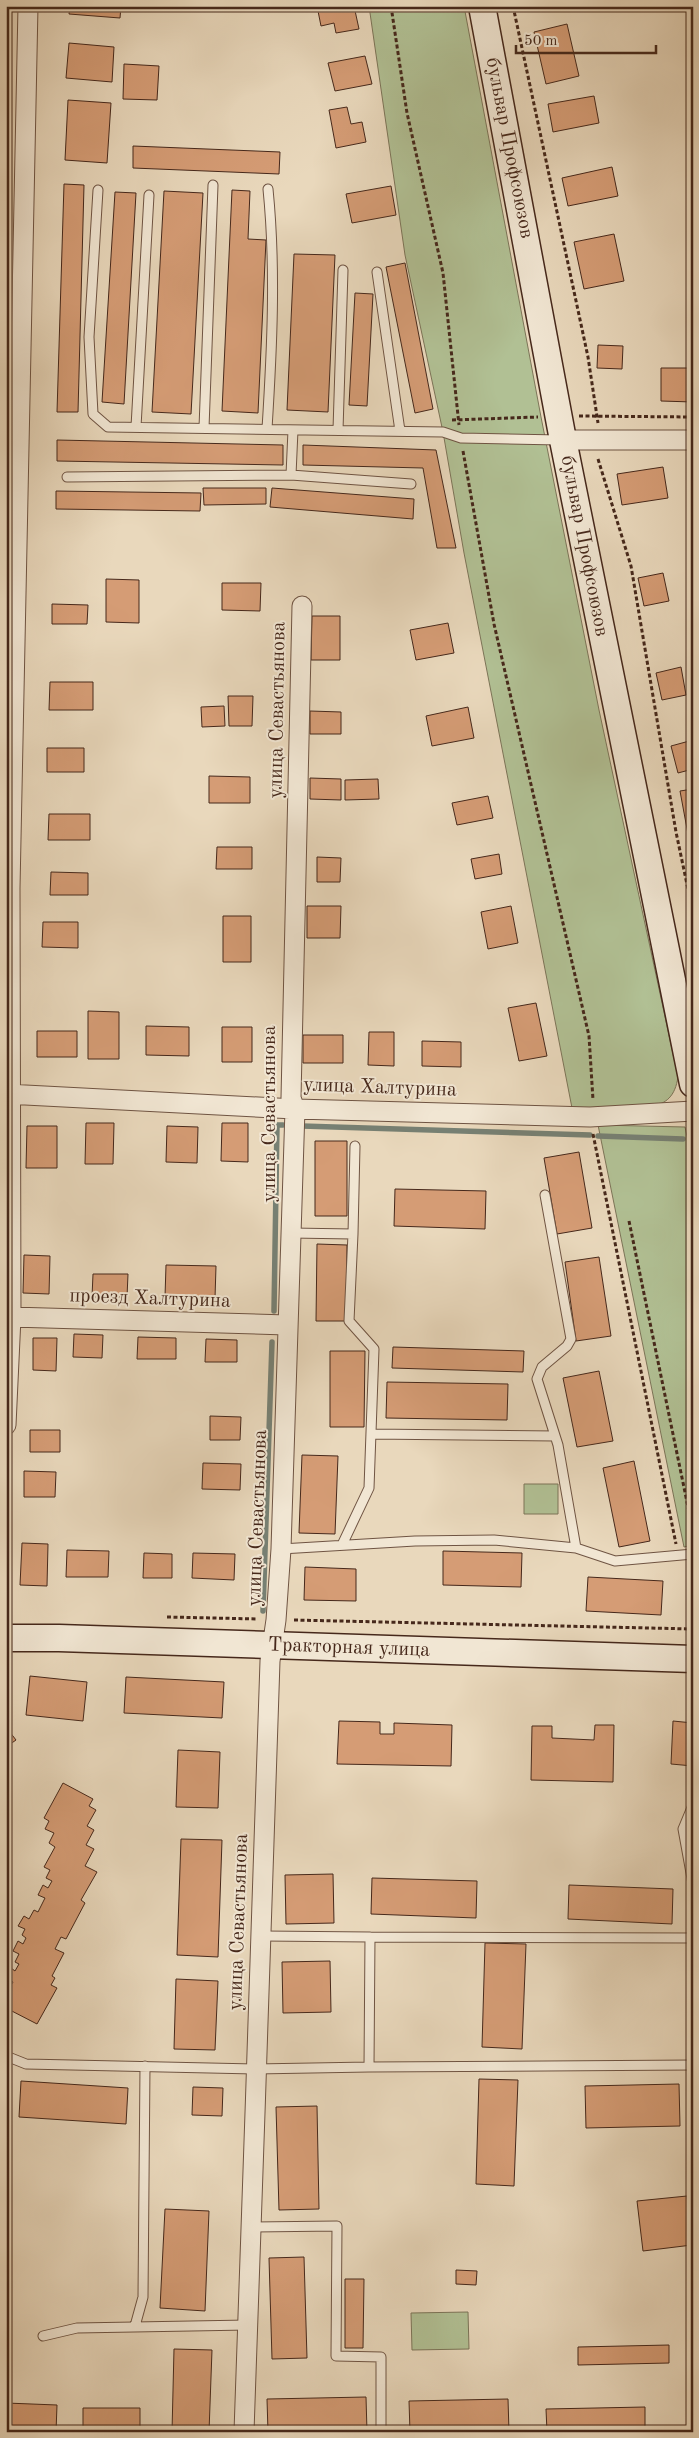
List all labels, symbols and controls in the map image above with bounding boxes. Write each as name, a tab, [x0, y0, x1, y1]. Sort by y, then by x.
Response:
scale bar	[516, 22, 656, 54]
text: 50 m	[524, 34, 558, 49]
street label: бульвар Профсоюзов	[482, 56, 536, 240]
street label: бульвар Профсоюзов	[557, 454, 611, 638]
street label: улица Севастьянова	[266, 621, 290, 799]
street label: улица Севастьянова	[260, 1025, 280, 1203]
street label: улица Халтурина	[303, 1075, 457, 1101]
street label: проезд Халтурина	[69, 1286, 231, 1312]
street label: улица Севастьянова	[245, 1429, 271, 1607]
street label: Тракторная улица	[268, 1635, 431, 1661]
street label: улица Севастьянова	[226, 1833, 252, 2011]

